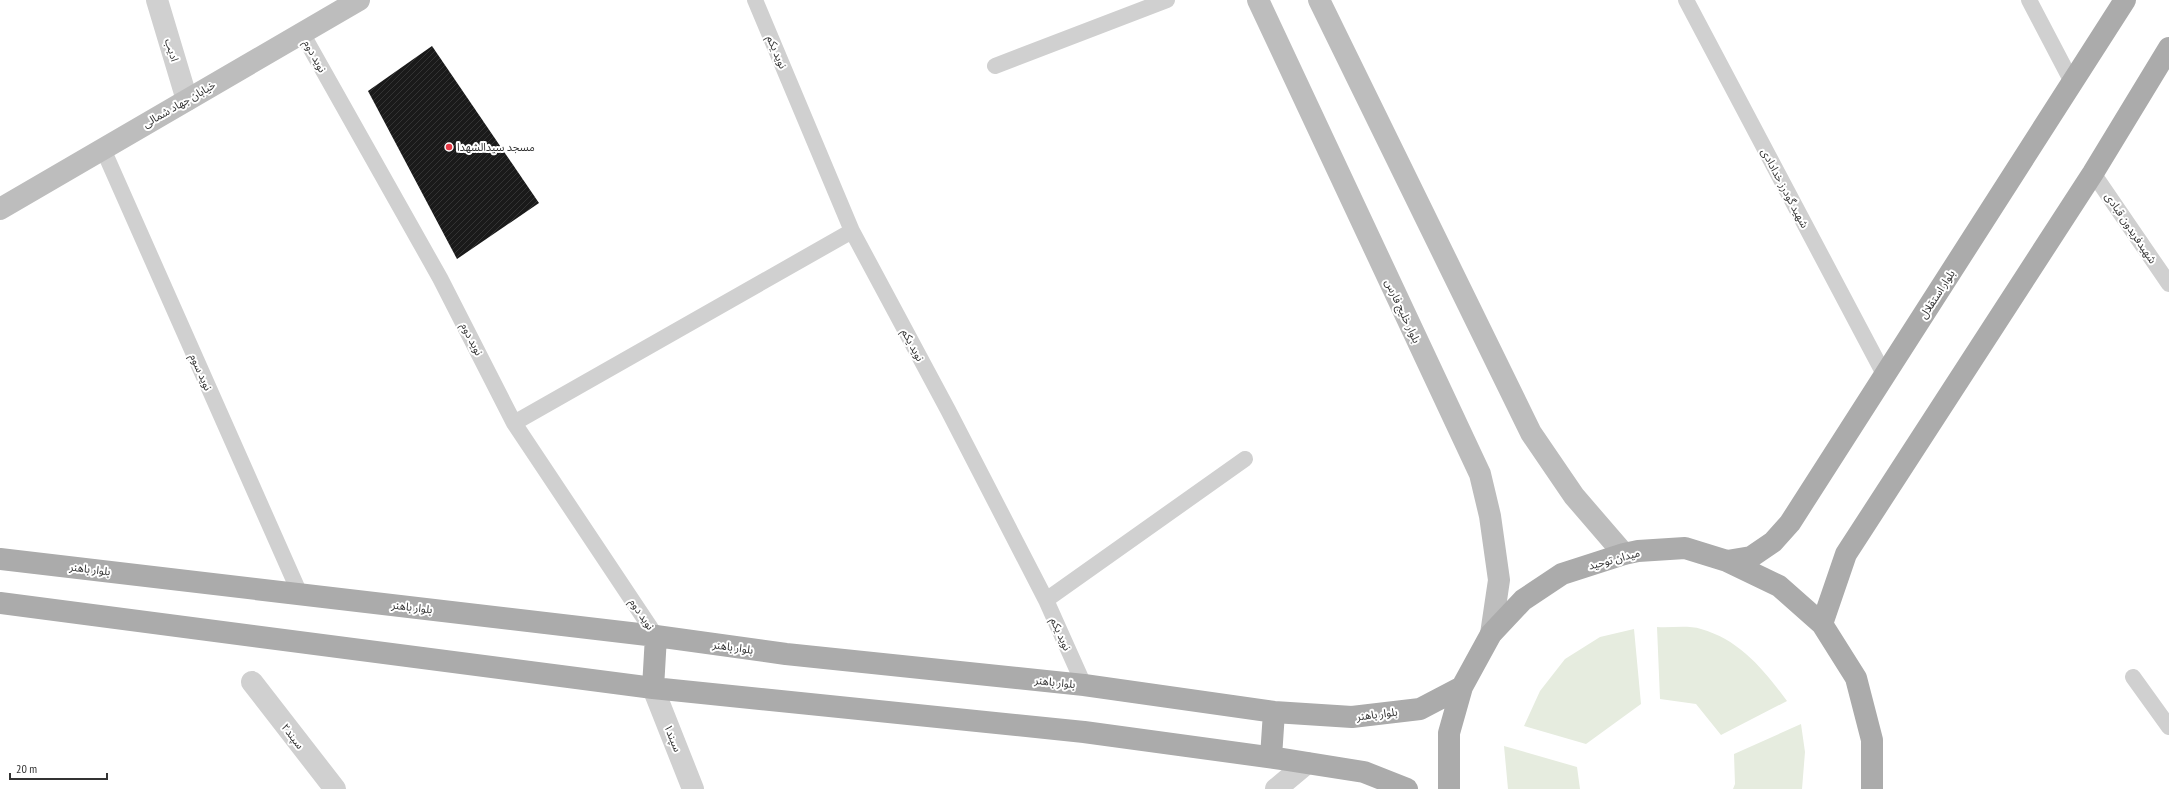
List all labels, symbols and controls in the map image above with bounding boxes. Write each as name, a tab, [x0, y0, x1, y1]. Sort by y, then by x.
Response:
street label: نوید یکم	[762, 33, 790, 72]
street label: ادیب	[162, 37, 182, 63]
street label: نوید دوم	[299, 37, 330, 75]
street label: خیابان جهاد شمالی	[140, 77, 218, 131]
place label: مسجد سیدالشهدا	[457, 140, 535, 154]
marker: مسجد سیدالشهدا	[444, 142, 454, 152]
street label: شهید گودرز خدادادی	[1758, 146, 1812, 231]
street label: شهیدفریدون قبادی	[2102, 190, 2160, 266]
street label: بلوار استقلال	[1916, 267, 1958, 321]
street label: بلوار خلیج فارس	[1381, 277, 1424, 346]
street label: نوید دوم	[457, 320, 486, 358]
street label: نوید یکم	[897, 326, 927, 365]
street label: نوید سوم	[186, 351, 215, 393]
street label: میدان توحید	[1587, 545, 1642, 573]
street label: بلوار باهنر	[68, 559, 111, 578]
street label: نوید دوم	[626, 596, 658, 633]
street label: بلوار باهنر	[390, 597, 433, 616]
street label: نوید یکم	[1046, 615, 1074, 654]
street label: بلوار باهنر	[711, 637, 754, 657]
street label: بلوار باهنر	[1033, 673, 1076, 691]
street label: بلوار باهنر	[1355, 705, 1398, 724]
street label: سپند۲	[278, 720, 308, 753]
street label: سپند۱	[660, 722, 685, 755]
scale bar	[10, 755, 107, 781]
text: 20 m	[16, 761, 37, 776]

